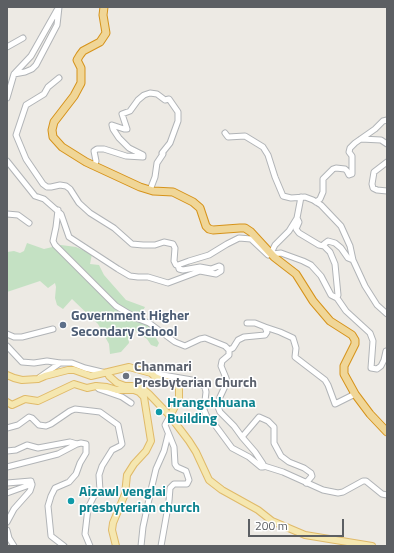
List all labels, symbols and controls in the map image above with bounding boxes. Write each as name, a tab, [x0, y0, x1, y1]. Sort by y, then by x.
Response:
place label: Government Higher Secondary School	[71, 309, 189, 342]
marker: Government Higher Secondary School	[58, 320, 68, 330]
place label: Chanmari Presbyterian Church	[134, 360, 257, 392]
marker: Chanmari Presbyterian Church	[121, 371, 131, 381]
place label: Hrangchhuana Building	[167, 396, 256, 428]
marker: Hrangchhuana Building	[154, 407, 164, 417]
place label: Aizawl venglai presbyterian church	[79, 485, 200, 518]
marker: Aizawl venglai presbyterian church	[66, 496, 76, 506]
scale bar	[250, 511, 346, 537]
text: 200 m	[255, 516, 288, 535]

